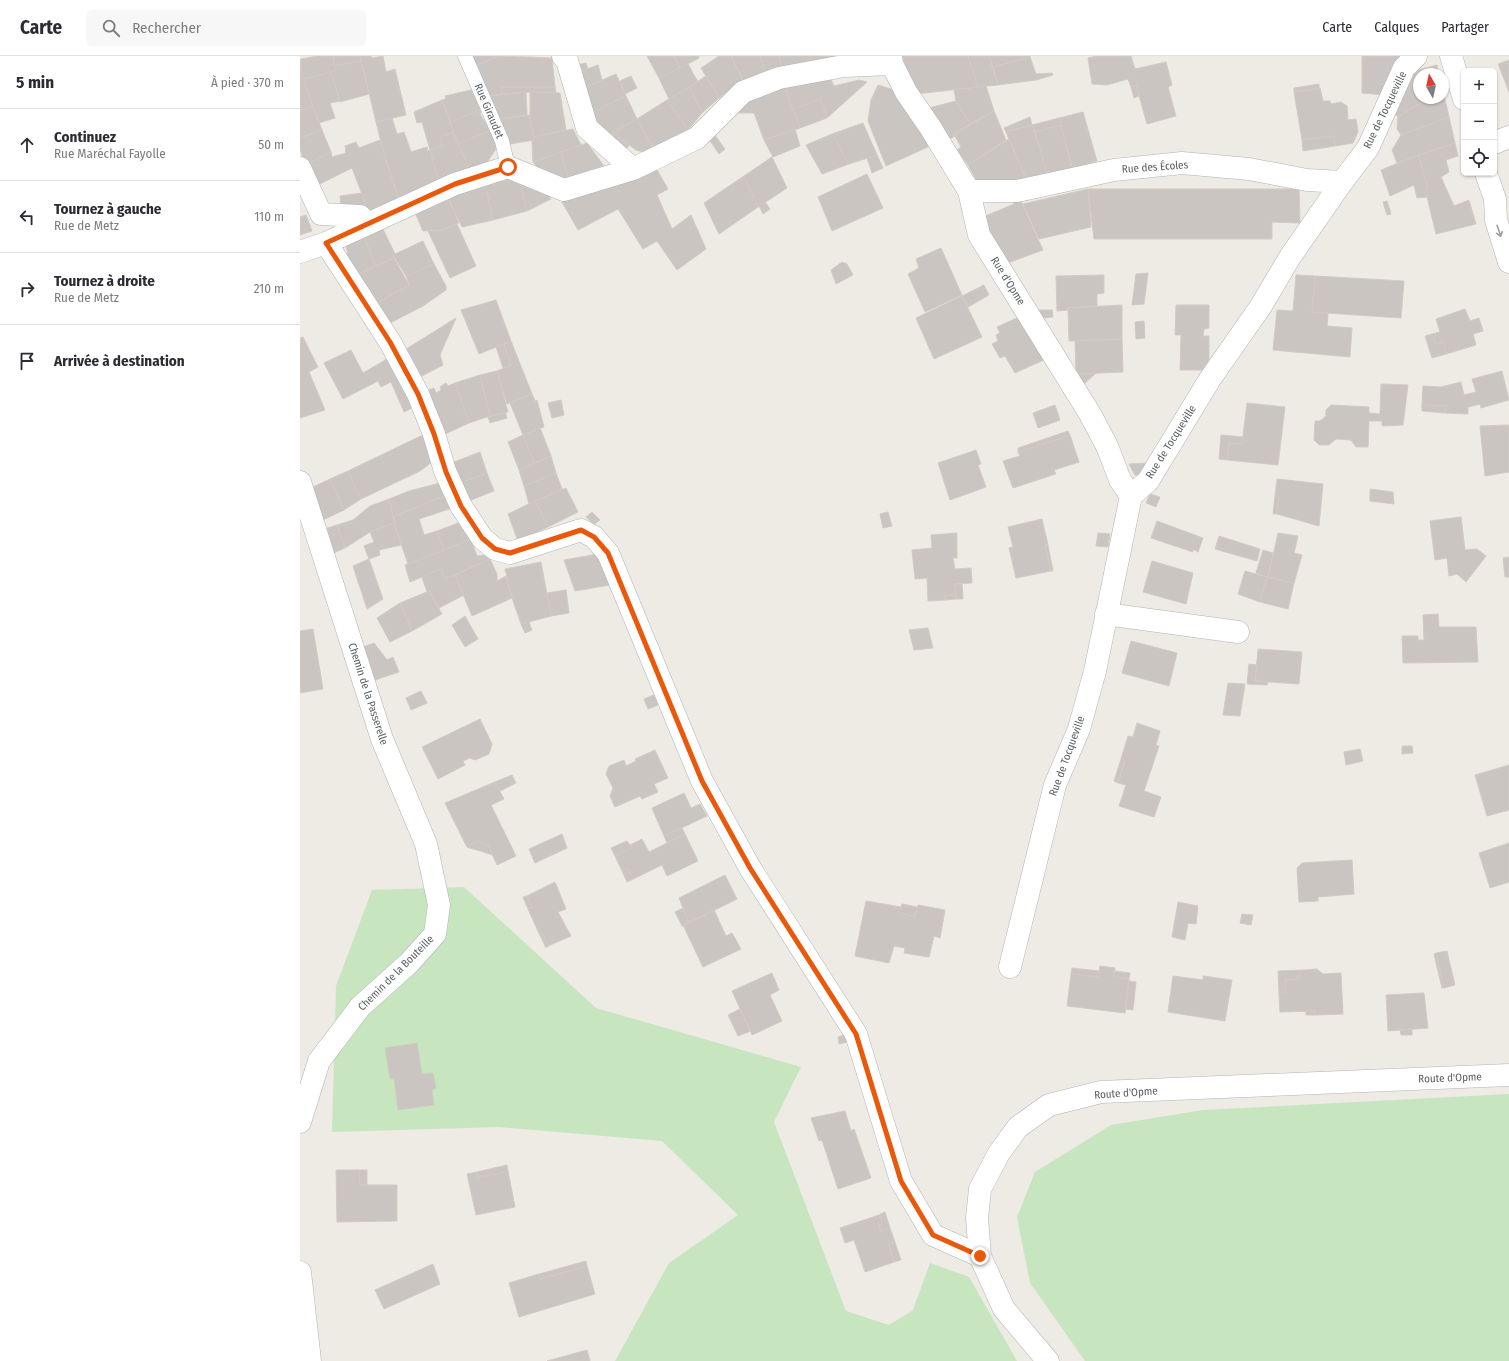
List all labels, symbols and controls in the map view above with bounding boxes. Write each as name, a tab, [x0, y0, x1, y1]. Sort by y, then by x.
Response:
search box	[86, 10, 366, 46]
text: Carte	[20, 16, 62, 39]
icon: search	[100, 17, 122, 39]
text: Rechercher	[132, 19, 201, 37]
text: Carte	[1322, 19, 1352, 36]
text: Calques	[1374, 19, 1419, 36]
text: Partager	[1441, 19, 1489, 36]
north arrow	[1413, 68, 1449, 104]
map controls	[1461, 68, 1497, 176]
button: +	[1461, 68, 1497, 104]
street label: Rue de Tocqueville	[1361, 69, 1409, 151]
text: 5 min	[16, 72, 54, 93]
text: À pied · 370 m	[211, 75, 284, 90]
street label: Rue Giraudet	[472, 82, 507, 141]
button: −	[1461, 104, 1497, 140]
text: Continuez	[54, 128, 116, 146]
icon: ahead	[16, 134, 38, 156]
text: 50 m	[258, 137, 284, 152]
button: locate	[1461, 140, 1497, 176]
text: Rue Maréchal Fayolle	[54, 146, 166, 161]
street label: Rue des Écoles	[1121, 157, 1189, 176]
route start	[499, 158, 517, 176]
text: Tournez à gauche	[54, 200, 161, 218]
icon: left	[16, 206, 38, 228]
text: 110 m	[254, 209, 284, 224]
text: Rue de Metz	[54, 218, 119, 233]
one-way arrow	[1496, 224, 1503, 237]
street label: Rue d'Opme	[988, 254, 1028, 308]
text: Tournez à droite	[54, 272, 155, 290]
icon: right	[16, 278, 38, 300]
text: 210 m	[254, 281, 284, 296]
text: Rue de Metz	[54, 290, 119, 305]
icon: arrive	[16, 350, 38, 372]
text: Arrivée à destination	[54, 352, 185, 370]
street label: Rue de Tocqueville	[1143, 403, 1199, 481]
street label: Chemin de la Passerelle	[345, 641, 391, 747]
street label: Rue de Tocqueville	[1046, 714, 1088, 798]
street label: Chemin de la Bouteille	[356, 933, 436, 1013]
street label: Route d'Opme	[1418, 1070, 1482, 1086]
street label: Route d'Opme	[1094, 1084, 1158, 1102]
route end	[971, 1247, 989, 1265]

